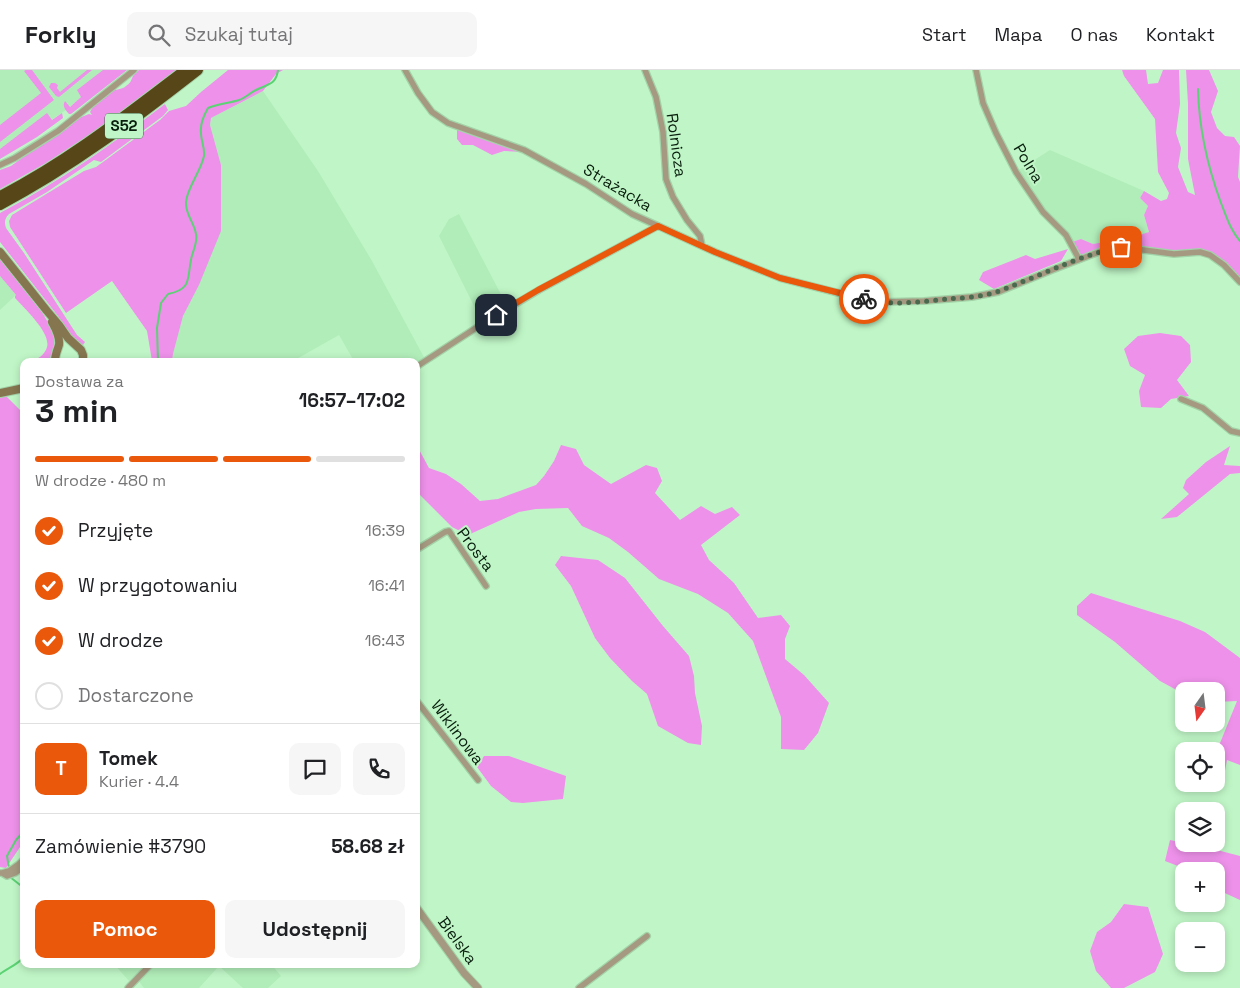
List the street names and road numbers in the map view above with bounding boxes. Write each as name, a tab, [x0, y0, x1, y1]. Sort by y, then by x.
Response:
street label: Rolnicza	[662, 112, 691, 178]
road number: S52	[105, 114, 143, 138]
street label: Polna	[1009, 140, 1048, 187]
street label: Strażacka	[580, 159, 656, 216]
street label: Prosta	[452, 523, 499, 576]
street label: Wiklinowa	[426, 696, 489, 769]
street label: Bielska	[433, 912, 482, 968]

